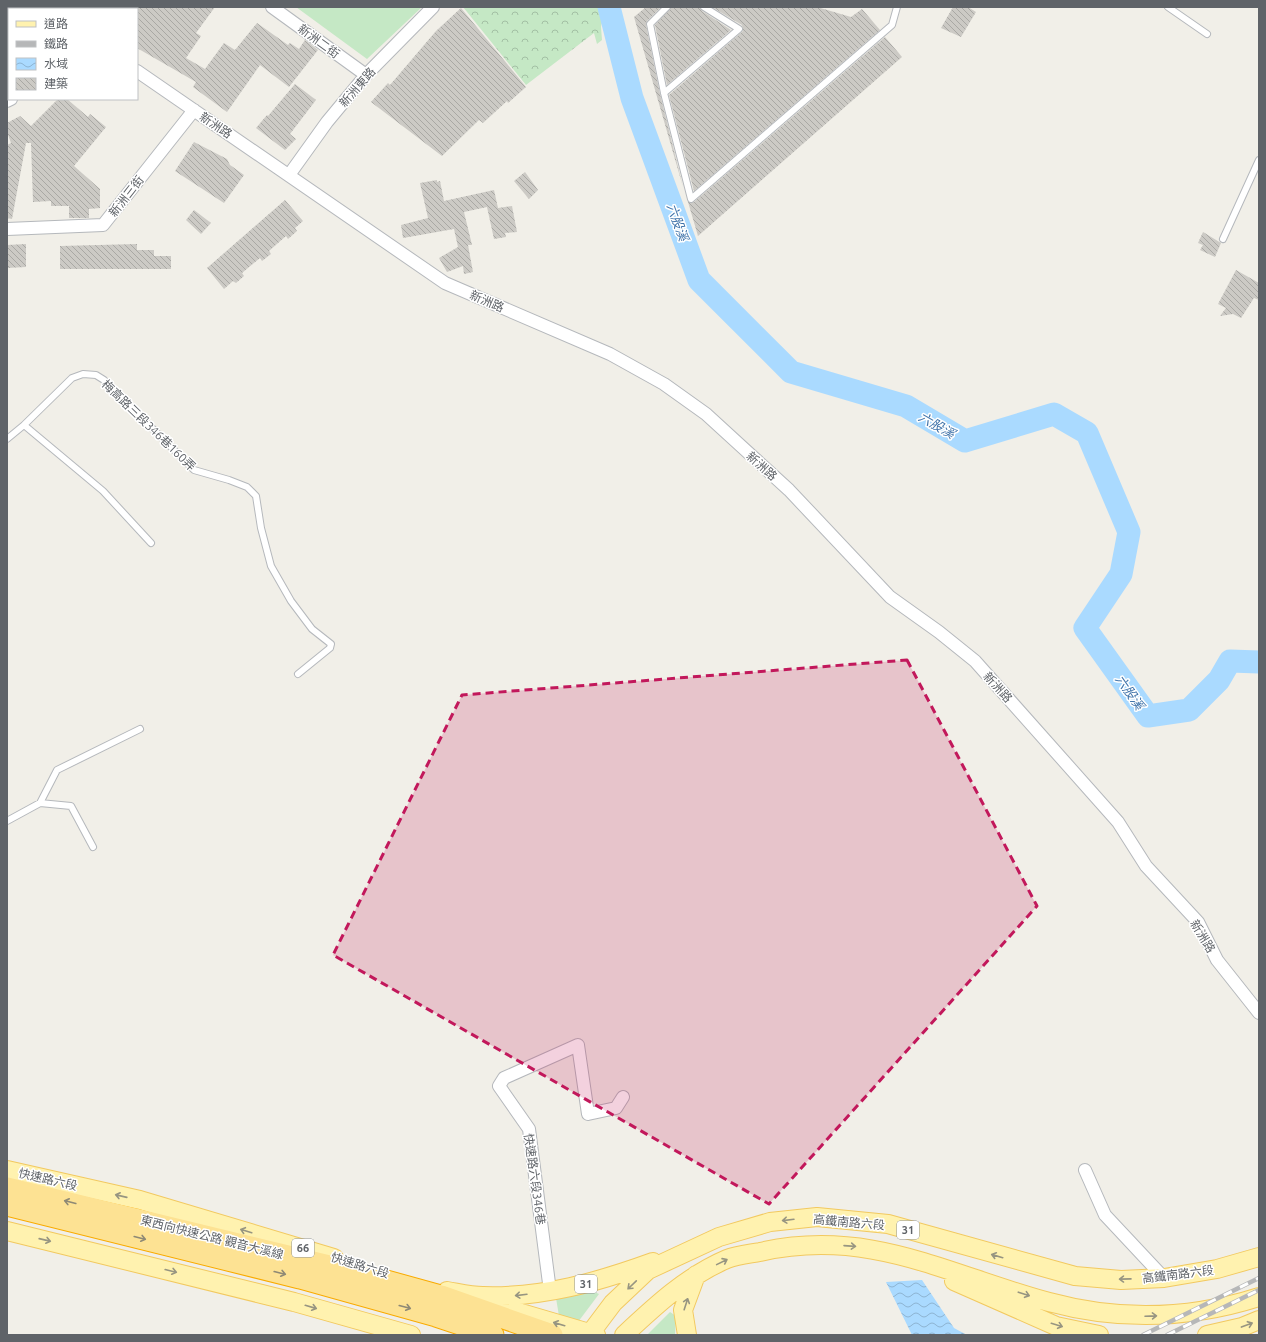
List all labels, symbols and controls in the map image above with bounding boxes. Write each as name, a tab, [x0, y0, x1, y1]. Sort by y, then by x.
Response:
legend	[8, 8, 138, 100]
text: 道路	[44, 17, 68, 30]
street label: 新洲二街	[296, 22, 342, 60]
text: 鐵路	[44, 37, 68, 50]
text: 水域	[44, 57, 68, 70]
street label: 新洲東路	[336, 65, 378, 109]
text: 建築	[44, 77, 68, 90]
street label: 新洲路	[197, 110, 235, 140]
street label: 新洲三街	[106, 173, 146, 219]
water label: 六股溪	[665, 201, 692, 245]
street label: 新洲路	[468, 288, 506, 314]
street label: 梅高路三段346巷160弄	[100, 377, 198, 473]
water label: 六股溪	[917, 409, 959, 442]
street label: 新洲路	[744, 449, 780, 483]
street label: 新洲路	[981, 669, 1015, 705]
water label: 六股溪	[1113, 672, 1148, 714]
street label: 新洲路	[1188, 917, 1218, 955]
street label: 快速路六段346巷	[522, 1132, 548, 1226]
street label: 快速路六段	[17, 1166, 79, 1192]
one-way arrow	[115, 1191, 128, 1199]
one-way arrow	[63, 1198, 76, 1206]
street label: 高鐵南路六段	[813, 1212, 885, 1232]
street label: 東西向快速公路 觀音大溪線	[139, 1213, 285, 1261]
one-way arrow	[782, 1216, 795, 1224]
road number: 31	[897, 1221, 919, 1239]
one-way arrow	[240, 1227, 253, 1234]
one-way arrow	[133, 1234, 146, 1242]
one-way arrow	[38, 1236, 51, 1244]
road number: 66	[292, 1239, 314, 1257]
one-way arrow	[843, 1242, 856, 1249]
street label: 快速路六段	[329, 1250, 391, 1280]
one-way arrow	[991, 1252, 1004, 1259]
one-way arrow	[716, 1258, 728, 1265]
street label: 高鐵南路六段	[1141, 1263, 1215, 1285]
one-way arrow	[164, 1268, 177, 1275]
one-way arrow	[273, 1269, 286, 1277]
road number: 31	[575, 1275, 597, 1293]
one-way arrow	[1119, 1275, 1132, 1283]
one-way arrow	[627, 1280, 637, 1290]
one-way arrow	[515, 1291, 528, 1299]
one-way arrow	[1017, 1291, 1030, 1298]
one-way arrow	[682, 1299, 690, 1311]
one-way arrow	[304, 1304, 317, 1311]
one-way arrow	[398, 1304, 411, 1311]
one-way arrow	[1144, 1312, 1157, 1320]
one-way arrow	[552, 1320, 565, 1327]
one-way arrow	[1240, 1320, 1252, 1328]
one-way arrow	[1050, 1322, 1063, 1329]

